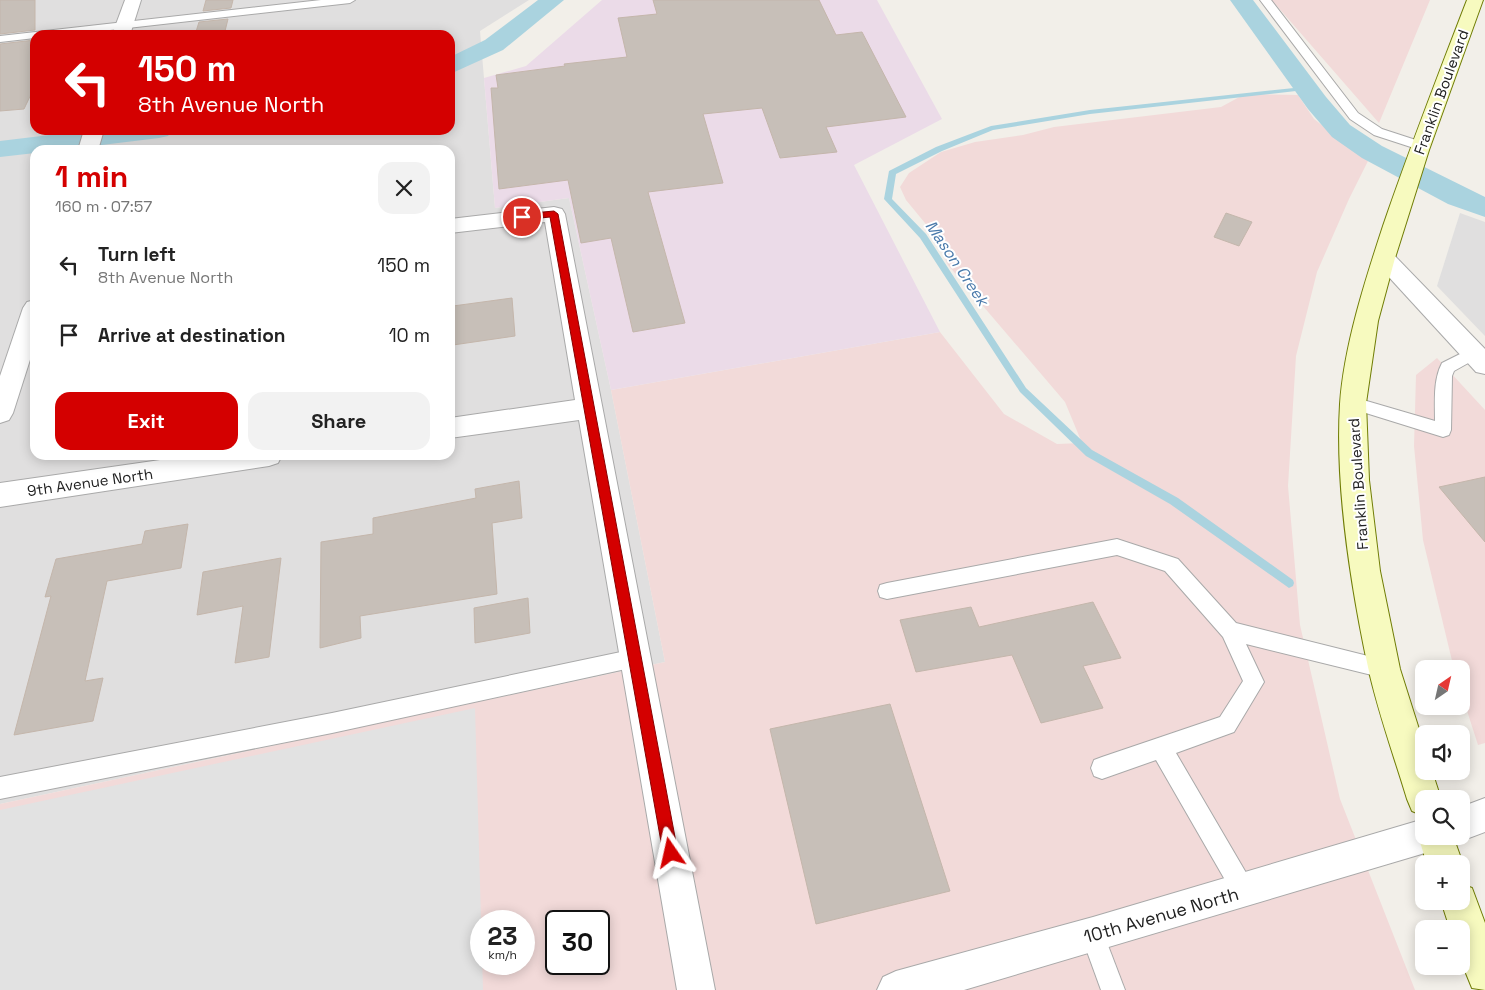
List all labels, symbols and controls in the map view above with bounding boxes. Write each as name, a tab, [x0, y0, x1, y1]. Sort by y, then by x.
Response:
street label: Franklin Boulevard	[1410, 27, 1472, 157]
text: 150 m	[138, 47, 236, 91]
icon: left	[55, 50, 120, 115]
text: 8th Avenue North	[138, 90, 324, 118]
text: 1 min	[55, 157, 128, 196]
button: close	[378, 162, 430, 214]
text: 160 m · 07:57	[55, 196, 152, 217]
pin	[501, 196, 543, 238]
icon: arrive	[508, 203, 536, 231]
water label: Mason Creek	[921, 216, 995, 312]
text: Turn left	[98, 242, 176, 267]
icon: left	[55, 251, 83, 279]
text: 150 m	[377, 253, 430, 278]
text: 8th Avenue North	[98, 267, 233, 288]
icon: arrive	[55, 321, 83, 349]
text: Arrive at destination	[98, 323, 286, 348]
text: 10 m	[389, 323, 430, 348]
button: Exit	[55, 392, 238, 450]
button: Share	[248, 392, 430, 450]
street label: Franklin Boulevard	[1344, 418, 1372, 550]
street label: 9th Avenue North	[26, 464, 154, 500]
north arrow	[1415, 660, 1470, 715]
map controls	[1415, 660, 1470, 975]
button: sound	[1415, 725, 1470, 780]
button: search	[1415, 790, 1470, 845]
position arrow	[644, 826, 696, 878]
button: +	[1415, 855, 1470, 910]
street label: 10th Avenue North	[1081, 882, 1241, 948]
speed limit sign: 30	[545, 910, 610, 975]
text: 23	[487, 920, 518, 952]
button: −	[1415, 920, 1470, 975]
text: km/h	[488, 947, 517, 963]

